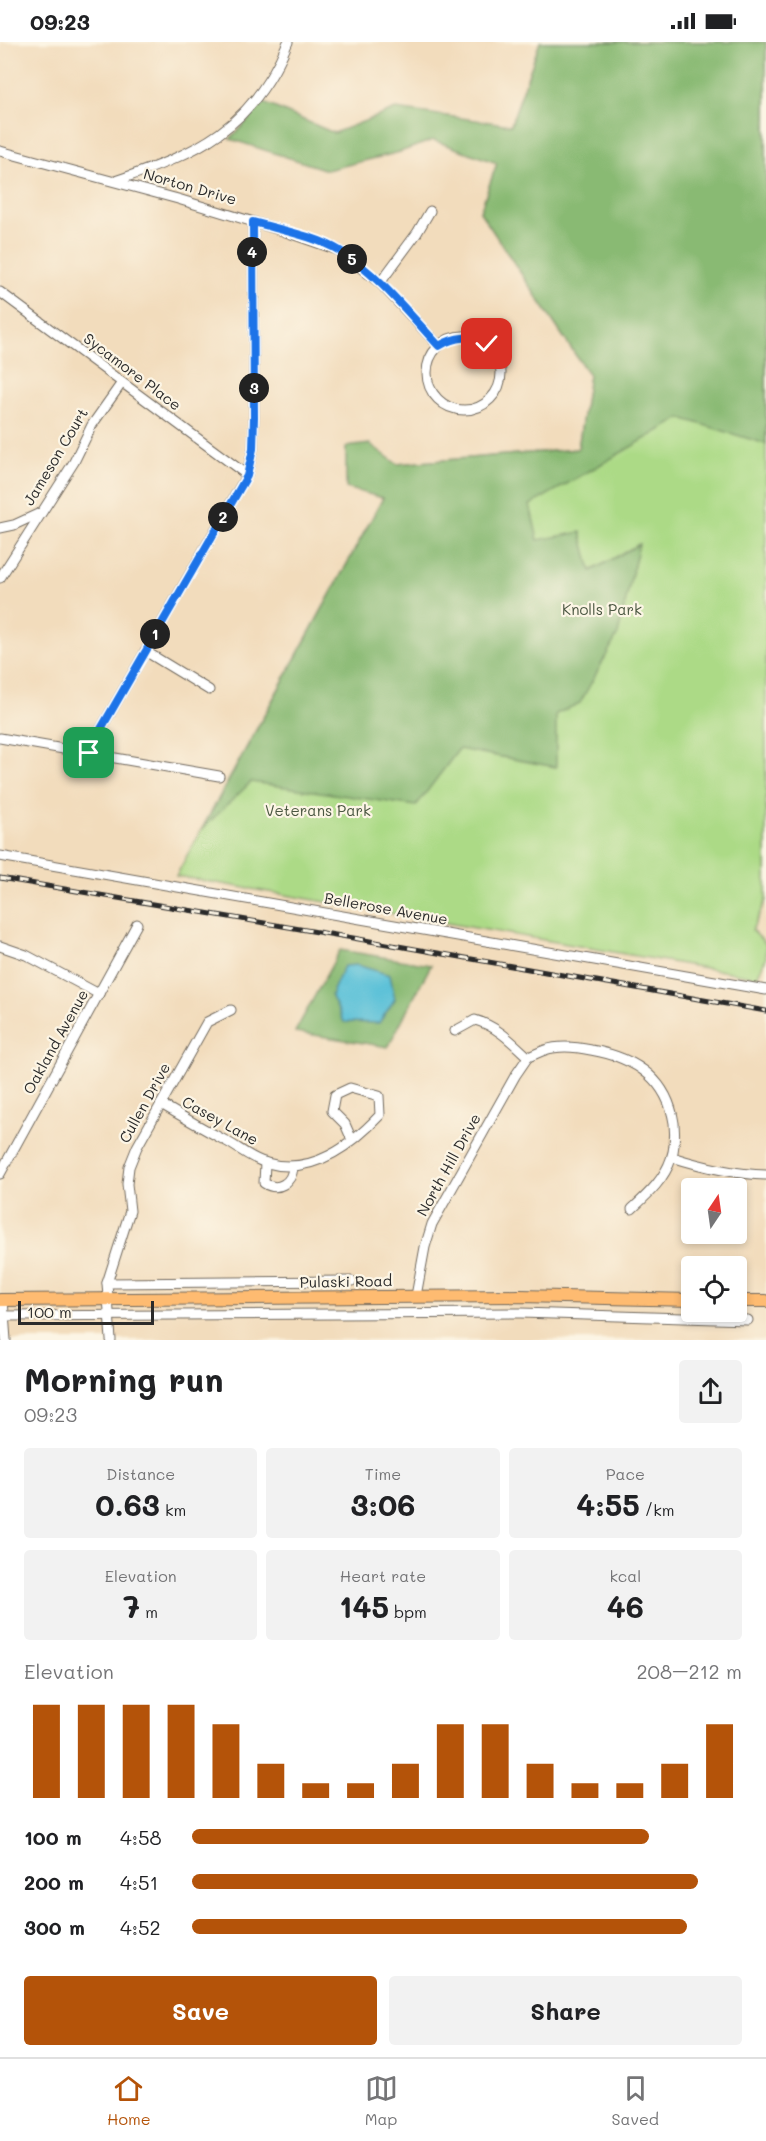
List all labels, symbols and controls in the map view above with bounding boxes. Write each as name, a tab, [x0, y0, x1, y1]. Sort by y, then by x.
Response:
text: 09:23	[30, 7, 90, 36]
street label: Norton Drive	[141, 163, 239, 209]
pin: 4	[237, 237, 267, 267]
text: 4	[247, 241, 257, 262]
pin: 5	[337, 244, 367, 274]
text: 5	[347, 248, 357, 269]
pin	[461, 318, 512, 369]
icon: check	[470, 327, 503, 360]
street label: Sycamore Place	[80, 328, 185, 414]
pin: 3	[239, 373, 269, 403]
text: 3	[249, 377, 259, 398]
street label: Jameson Court	[18, 404, 92, 509]
pin: 2	[208, 502, 238, 532]
text: 2	[219, 506, 227, 527]
park label: Knolls Park	[562, 599, 642, 619]
pin: 1	[140, 619, 170, 649]
text: 1	[151, 623, 159, 644]
pin	[63, 727, 114, 778]
icon: arrive	[72, 736, 105, 769]
park label: Veterans Park	[265, 800, 371, 820]
street label: Bellerose Avenue	[323, 887, 450, 929]
street label: Oakland Avenue	[18, 986, 92, 1097]
street label: Cullen Drive	[114, 1059, 174, 1146]
street label: Casey Lane	[179, 1091, 262, 1149]
street label: North Hill Drive	[412, 1110, 485, 1219]
north arrow	[681, 1178, 747, 1244]
map controls	[681, 1178, 747, 1322]
button: locate	[681, 1256, 747, 1322]
street label: Pulaski Road	[300, 1270, 392, 1292]
scale bar	[18, 1298, 154, 1326]
text: 100 m	[27, 1301, 72, 1322]
text: Morning run	[24, 1357, 224, 1400]
button: share	[679, 1360, 742, 1423]
text: 09:23	[24, 1401, 77, 1427]
text: Distance	[106, 1463, 175, 1484]
text: Time	[365, 1463, 401, 1484]
text: Pace	[606, 1463, 645, 1484]
text: 0.63	[95, 1484, 160, 1524]
text: 3:06	[351, 1484, 415, 1524]
text: 4:55	[576, 1484, 640, 1524]
text: km	[160, 1499, 186, 1520]
text: /km	[640, 1499, 675, 1520]
text: Elevation	[105, 1565, 177, 1586]
text: Heart rate	[340, 1565, 426, 1586]
text: kcal	[609, 1565, 641, 1586]
text: 7	[123, 1586, 140, 1626]
text: 145	[339, 1586, 389, 1626]
text: 46	[607, 1586, 644, 1626]
text: m	[140, 1601, 158, 1622]
text: bpm	[389, 1601, 427, 1622]
text: Elevation	[24, 1658, 114, 1684]
text: 208–212 m	[636, 1658, 742, 1684]
text: 100 m	[24, 1824, 82, 1850]
text: 4:58	[120, 1824, 162, 1850]
text: 200 m	[24, 1869, 84, 1895]
text: 4:51	[120, 1869, 159, 1895]
text: 300 m	[24, 1914, 85, 1940]
text: 4:52	[120, 1914, 161, 1940]
button: Save	[24, 1976, 377, 2045]
button: Share	[389, 1976, 742, 2045]
tab: Home	[107, 2072, 151, 2129]
tab: Map	[365, 2072, 398, 2129]
tab: Saved	[611, 2072, 659, 2129]

